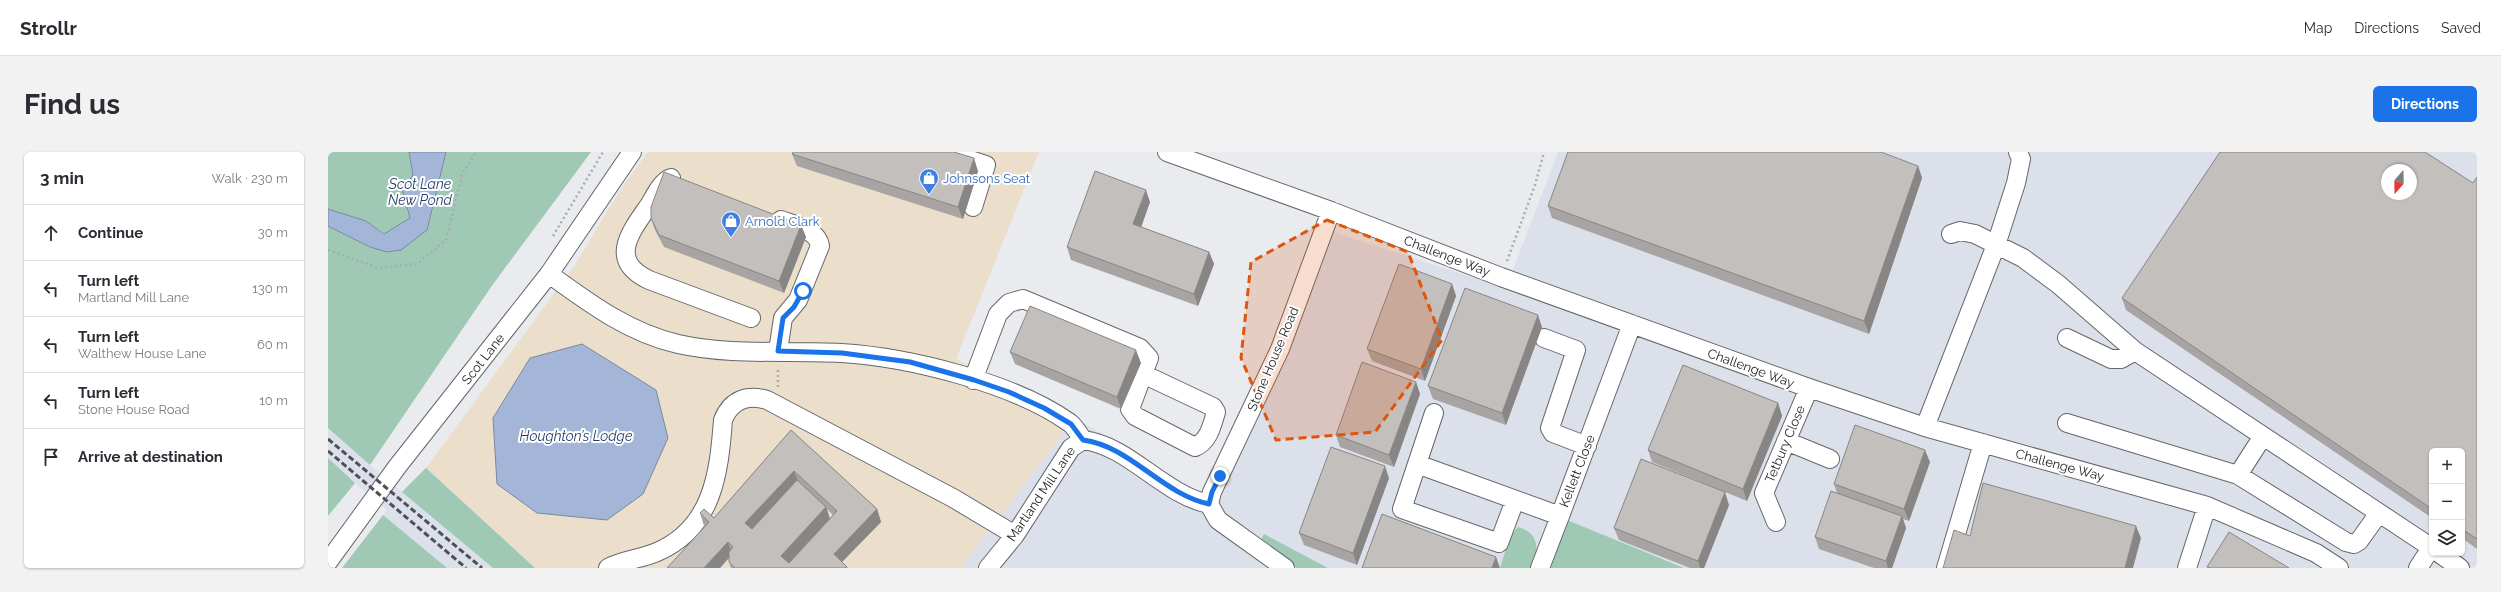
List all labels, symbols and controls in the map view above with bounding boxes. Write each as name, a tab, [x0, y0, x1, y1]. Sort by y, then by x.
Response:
text: Strollr	[20, 17, 77, 39]
text: Map	[2304, 20, 2332, 36]
text: Directions	[2354, 20, 2419, 36]
text: Saved	[2441, 20, 2481, 36]
button: Directions	[2373, 86, 2477, 122]
text: Find us	[24, 88, 120, 121]
north arrow	[2381, 164, 2417, 200]
shop icon: Johnsons Seat	[918, 167, 940, 195]
text: 3 min	[40, 168, 84, 188]
text: Walk · 230 m	[212, 171, 288, 186]
place label: Johnsons Seat	[943, 171, 1031, 186]
water label: Scot Lane New Pond	[388, 176, 453, 208]
shop icon: Arnold Clark	[720, 210, 742, 238]
place label: Arnold Clark	[745, 214, 820, 229]
icon: ahead	[40, 222, 62, 244]
text: Continue	[78, 224, 143, 242]
text: 30 m	[258, 225, 288, 240]
street label: Challenge Way	[1402, 233, 1492, 279]
text: Turn left	[78, 272, 139, 290]
icon: left	[40, 278, 62, 300]
text: 130 m	[252, 281, 288, 296]
route start	[794, 282, 812, 300]
text: Martland Mill Lane	[78, 290, 189, 305]
street label: Stone House Road	[1244, 305, 1302, 413]
text: Turn left	[78, 328, 139, 346]
street label: Scot Lane	[459, 330, 508, 387]
icon: left	[40, 334, 62, 356]
text: 60 m	[257, 337, 288, 352]
street label: Challenge Way	[1706, 345, 1796, 391]
text: Walthew House Lane	[78, 346, 206, 361]
text: Turn left	[78, 384, 139, 402]
icon: left	[40, 390, 62, 412]
text: 10 m	[259, 393, 288, 408]
text: Stone House Road	[78, 402, 190, 417]
street label: Tetbury Close	[1762, 403, 1808, 485]
water label: Houghton’s Lodge	[520, 428, 633, 444]
street label: Kellett Close	[1556, 432, 1598, 509]
street label: Martland Mill Lane	[1004, 443, 1078, 544]
icon: arrive	[40, 446, 62, 468]
street label: Challenge Way	[2014, 446, 2106, 484]
text: Arrive at destination	[78, 448, 223, 466]
map controls	[2429, 448, 2465, 556]
button: +	[2429, 448, 2465, 484]
route end	[1211, 467, 1229, 485]
button: −	[2429, 484, 2465, 520]
button: layers	[2429, 520, 2465, 556]

